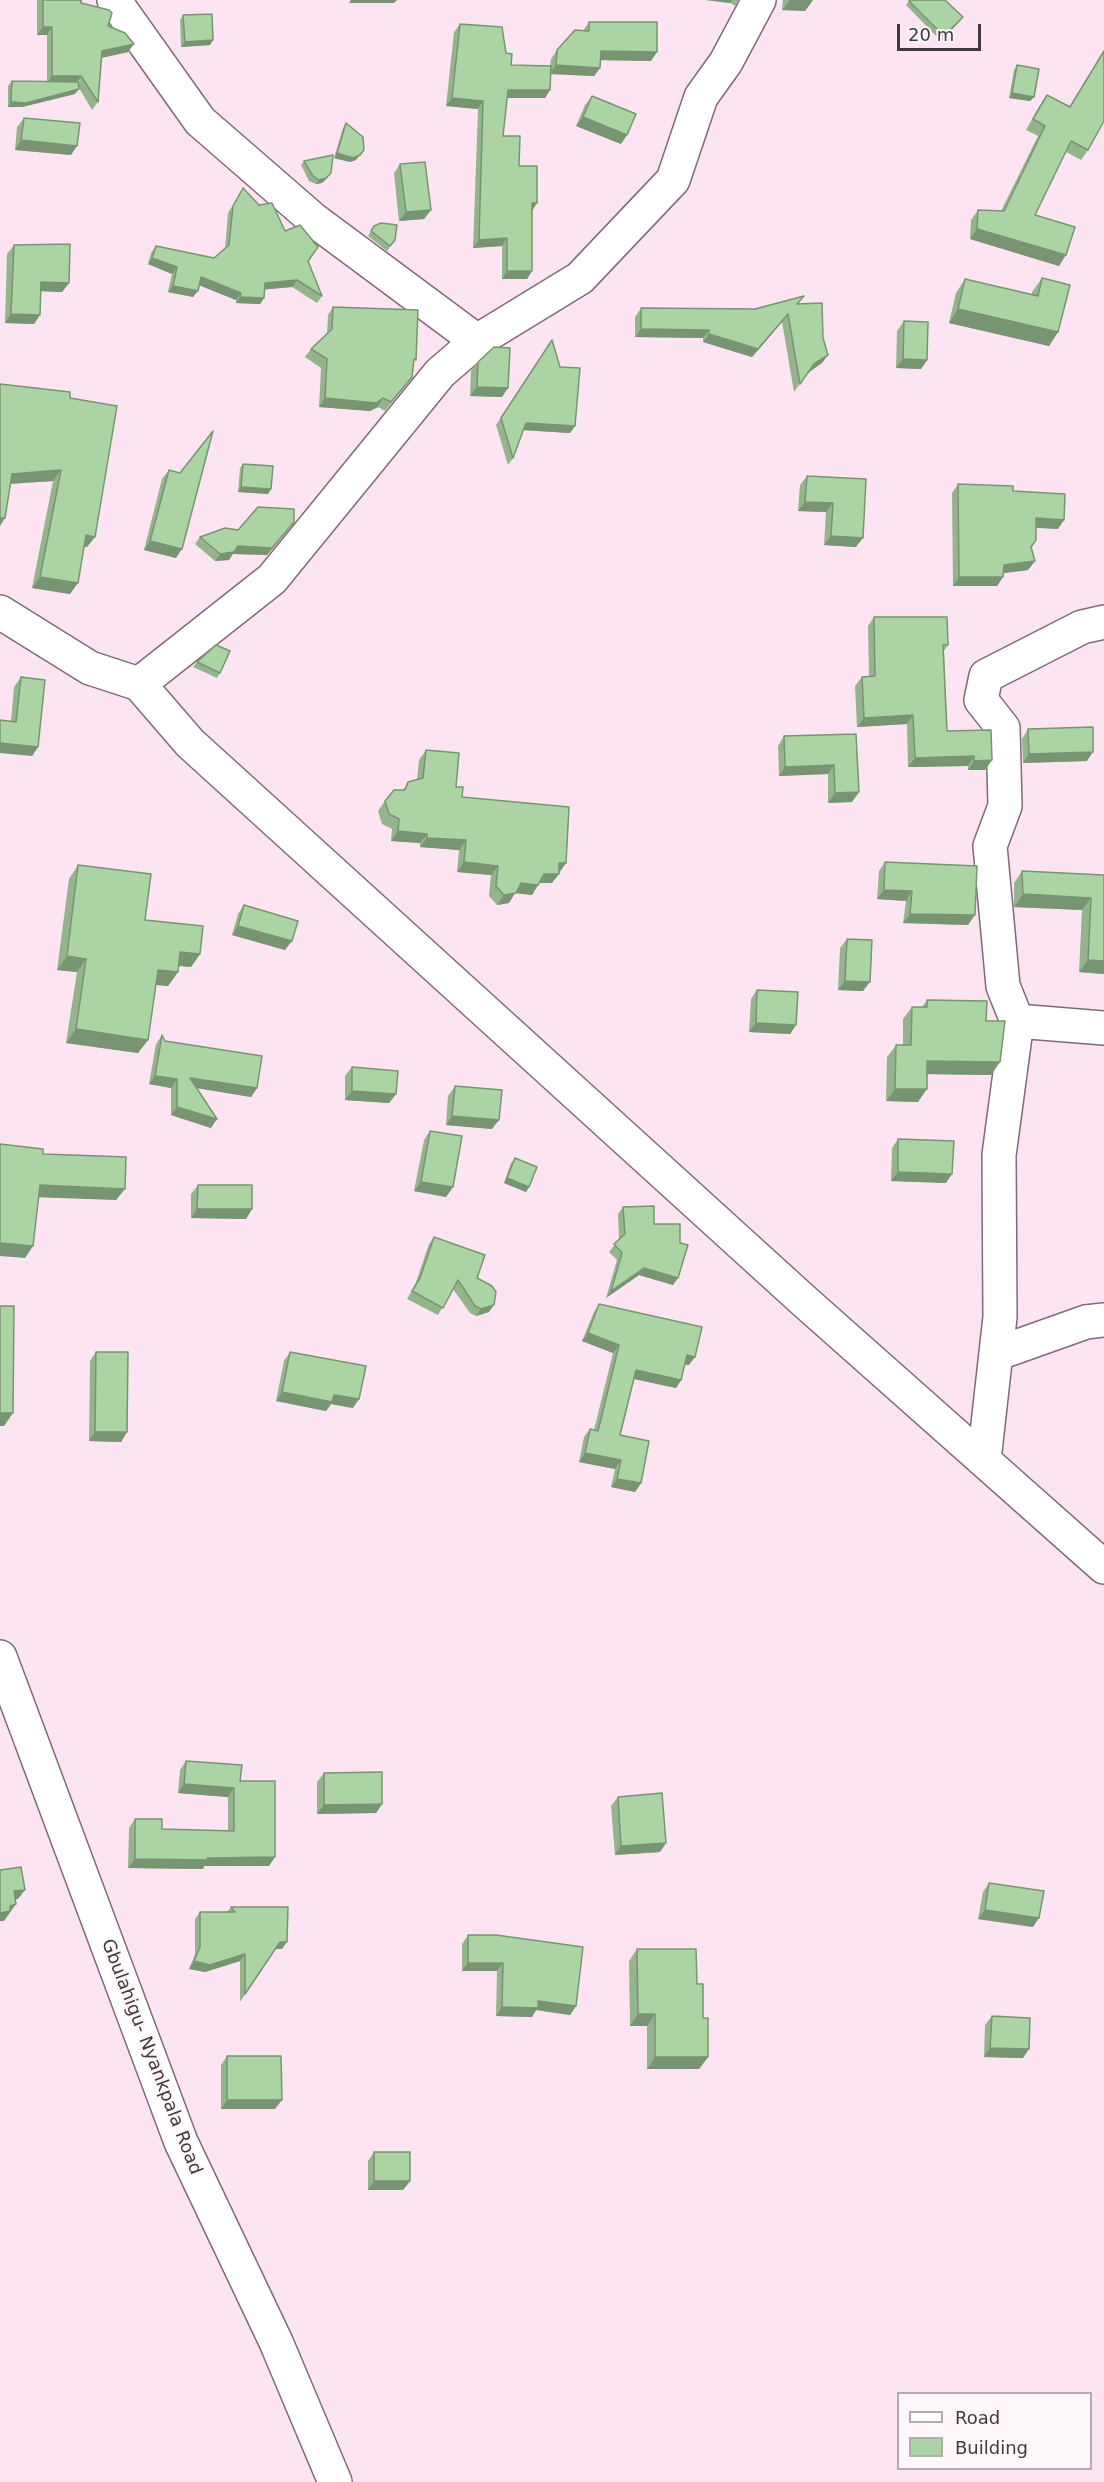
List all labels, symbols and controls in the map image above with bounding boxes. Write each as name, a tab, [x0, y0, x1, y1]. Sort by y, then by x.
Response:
scale bar	[900, 12, 984, 50]
text: 20 m	[908, 24, 954, 45]
street label: Gbulahigu- Nyankpala Road	[96, 1936, 206, 2178]
legend	[897, 2392, 1092, 2470]
text: Road	[955, 2407, 1000, 2428]
text: Building	[955, 2437, 1028, 2458]

